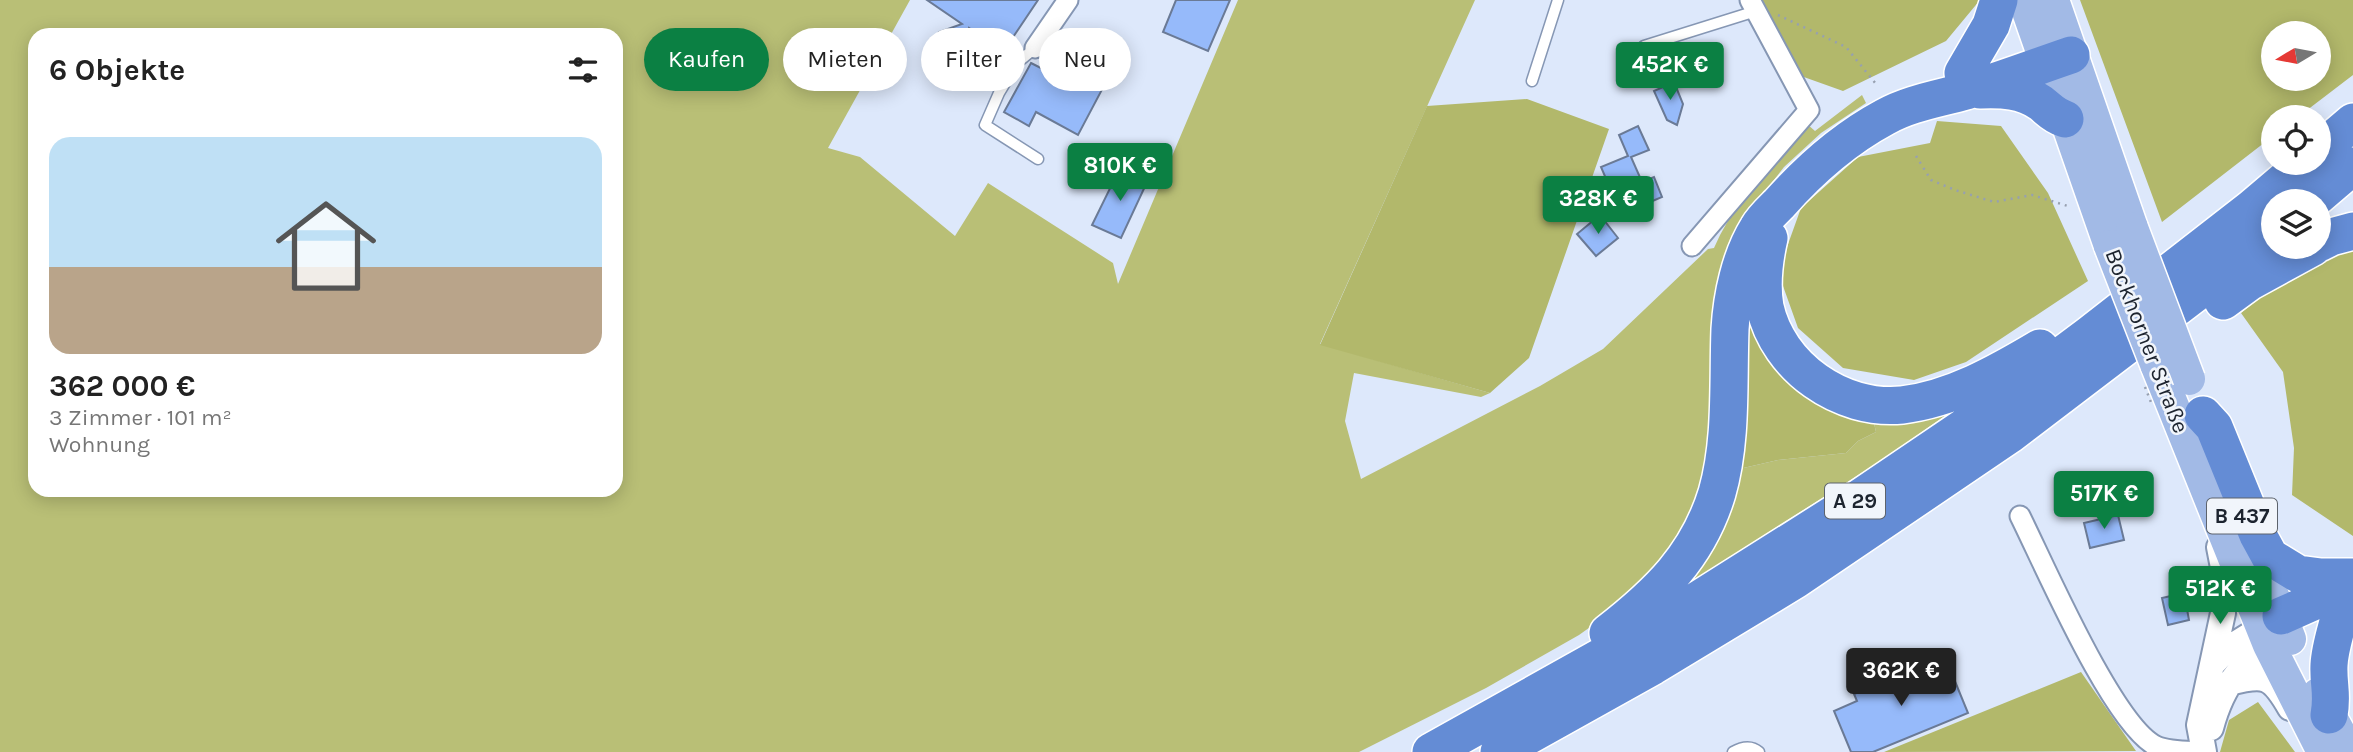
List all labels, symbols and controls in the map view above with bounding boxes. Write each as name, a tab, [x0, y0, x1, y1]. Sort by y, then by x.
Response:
north arrow	[2261, 21, 2331, 91]
map controls	[2261, 21, 2331, 259]
chip: Kaufen	[644, 28, 769, 91]
chip: Mieten	[783, 28, 907, 91]
chip: Filter	[921, 28, 1025, 91]
chip: Neu	[1039, 28, 1131, 91]
pin: 452K €	[1613, 42, 1727, 102]
icon: filters	[564, 51, 602, 89]
text: 452K €	[1632, 51, 1708, 78]
text: 6 Objekte	[49, 52, 185, 88]
button: locate	[2261, 105, 2331, 175]
pin: 810K €	[1063, 144, 1177, 203]
text: 810K €	[1083, 152, 1157, 179]
pin: 328K €	[1541, 176, 1655, 236]
icon: home	[263, 183, 389, 309]
text: 328K €	[1559, 185, 1637, 212]
button: layers	[2261, 189, 2331, 259]
street label: Bockhorner Straße	[2099, 245, 2195, 437]
text: 362 000 €	[49, 368, 195, 404]
text: 3 Zimmer · 101 m²	[49, 404, 232, 431]
text: Wohnung	[49, 431, 150, 458]
pin: 517K €	[2047, 472, 2161, 531]
text: 517K €	[2070, 480, 2138, 507]
road number: A 29	[1825, 484, 1885, 518]
road number: B 437	[2207, 498, 2277, 534]
pin: 512K €	[2163, 566, 2277, 626]
text: 512K €	[2185, 575, 2255, 602]
pin: 362K €	[1844, 648, 1958, 708]
text: 362K €	[1862, 657, 1940, 684]

